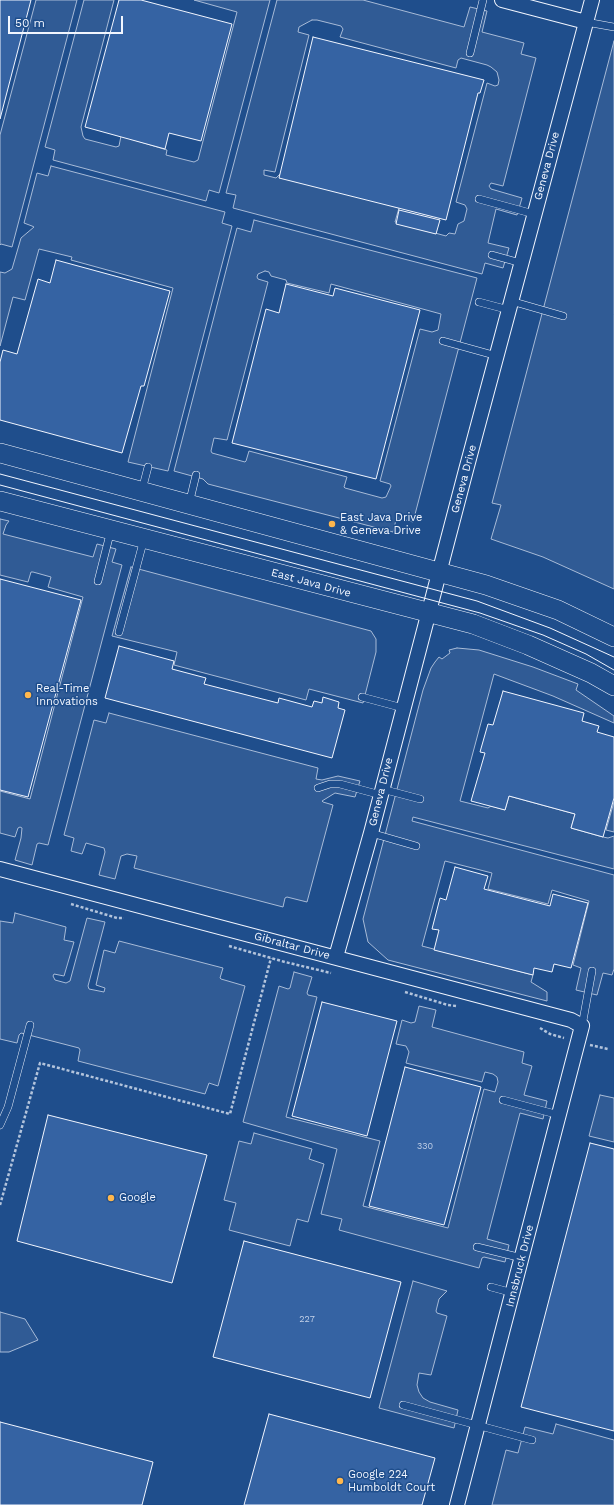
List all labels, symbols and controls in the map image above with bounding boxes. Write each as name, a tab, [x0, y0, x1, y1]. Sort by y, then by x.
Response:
scale bar	[10, 8, 125, 34]
text: 50 m	[15, 16, 45, 30]
street label: Geneva Drive	[532, 130, 562, 202]
street label: Geneva Drive	[449, 443, 479, 515]
place label: East Java Drive & Geneva Drive	[340, 511, 422, 537]
marker: East Java Drive & Geneva Drive	[327, 519, 337, 529]
street label: East Java Drive	[270, 566, 352, 600]
place label: Real-Time Innovations	[36, 682, 98, 708]
marker: Real-Time Innovations	[23, 690, 33, 700]
street label: Geneva Drive	[366, 756, 396, 828]
street label: Gibraltar Drive	[253, 930, 331, 962]
house number: 330	[417, 1141, 433, 1151]
place label: Google	[119, 1191, 156, 1205]
marker: Google	[106, 1193, 116, 1203]
street label: Innsbruck Drive	[503, 1224, 537, 1308]
house number: 227	[299, 1314, 315, 1324]
place label: Google 224 Humboldt Court	[348, 1468, 435, 1494]
marker: Google 224 Humboldt Court	[335, 1476, 345, 1486]

